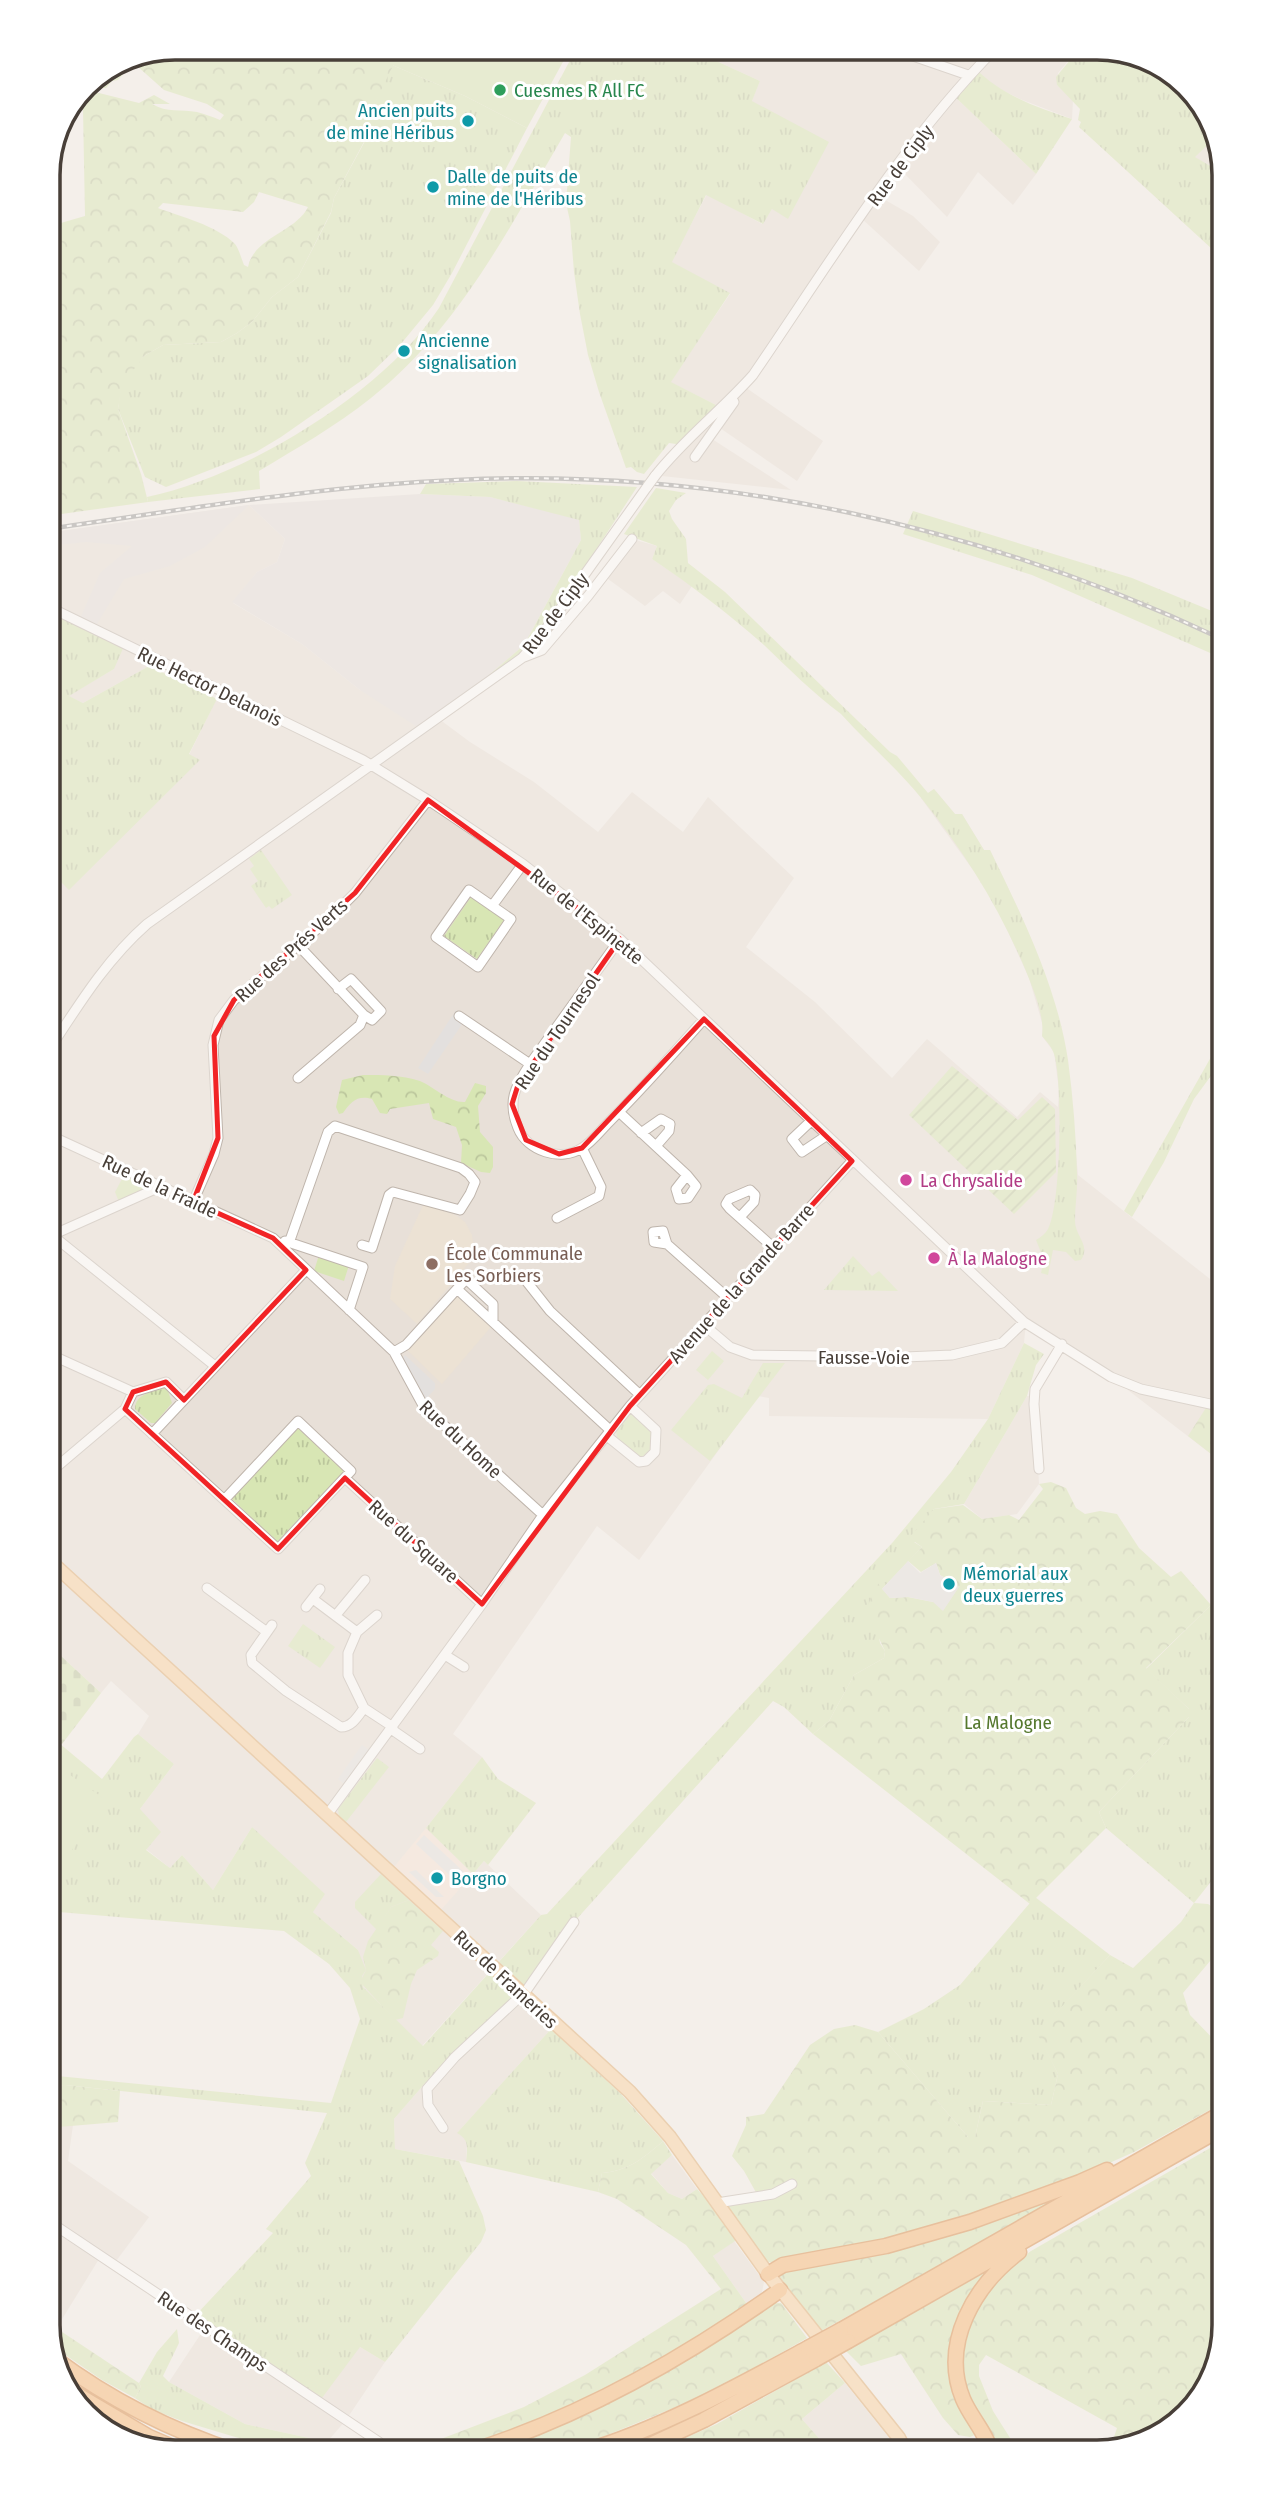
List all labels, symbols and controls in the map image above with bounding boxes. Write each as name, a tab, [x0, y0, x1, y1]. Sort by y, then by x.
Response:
place label: Cuesmes R All FC	[514, 79, 645, 102]
marker: Cuesmes R All FC	[492, 82, 508, 98]
place label: Ancien puits de mine Héribus	[326, 99, 454, 144]
marker: Ancien puits de mine Héribus	[460, 113, 476, 129]
street label: Rue de Ciply	[862, 120, 939, 211]
place label: Dalle de puits de mine de l'Héribus	[447, 165, 583, 210]
marker: Dalle de puits de mine de l'Héribus	[425, 179, 441, 195]
place label: Ancienne signalisation	[418, 329, 517, 374]
marker: Ancienne signalisation	[396, 343, 412, 359]
street label: Rue de Ciply	[517, 568, 594, 659]
street label: Rue Hector Delanois	[134, 642, 286, 731]
street label: Rue de l'Espinette	[525, 864, 648, 969]
street label: Rue des Prés Verts	[230, 894, 352, 1007]
street label: Rue du Tournesol	[510, 969, 605, 1094]
street label: Rue de la Fraide	[99, 1150, 221, 1223]
place label: La Chrysalide	[920, 1169, 1023, 1192]
marker: La Chrysalide	[898, 1172, 914, 1188]
street label: Avenue de la Grande Barre	[664, 1199, 819, 1368]
place label: École Communale Les Sorbiers	[446, 1242, 583, 1287]
place label: À la Malogne	[948, 1247, 1047, 1270]
marker: À la Malogne	[926, 1250, 942, 1266]
marker: École Communale Les Sorbiers	[424, 1256, 440, 1272]
street label: Fausse-Voie	[818, 1346, 910, 1369]
street label: Rue du Home	[415, 1395, 507, 1483]
street label: Rue du Square	[364, 1495, 463, 1588]
place label: Mémorial aux deux guerres	[963, 1562, 1069, 1607]
marker: Mémorial aux deux guerres	[941, 1576, 957, 1592]
park label: La Malogne	[964, 1711, 1052, 1734]
place label: Borgno	[451, 1867, 507, 1890]
marker: Borgno	[429, 1870, 445, 1886]
street label: Rue de Frameries	[449, 1925, 563, 2034]
street label: Rue des Champs	[153, 2286, 272, 2377]

